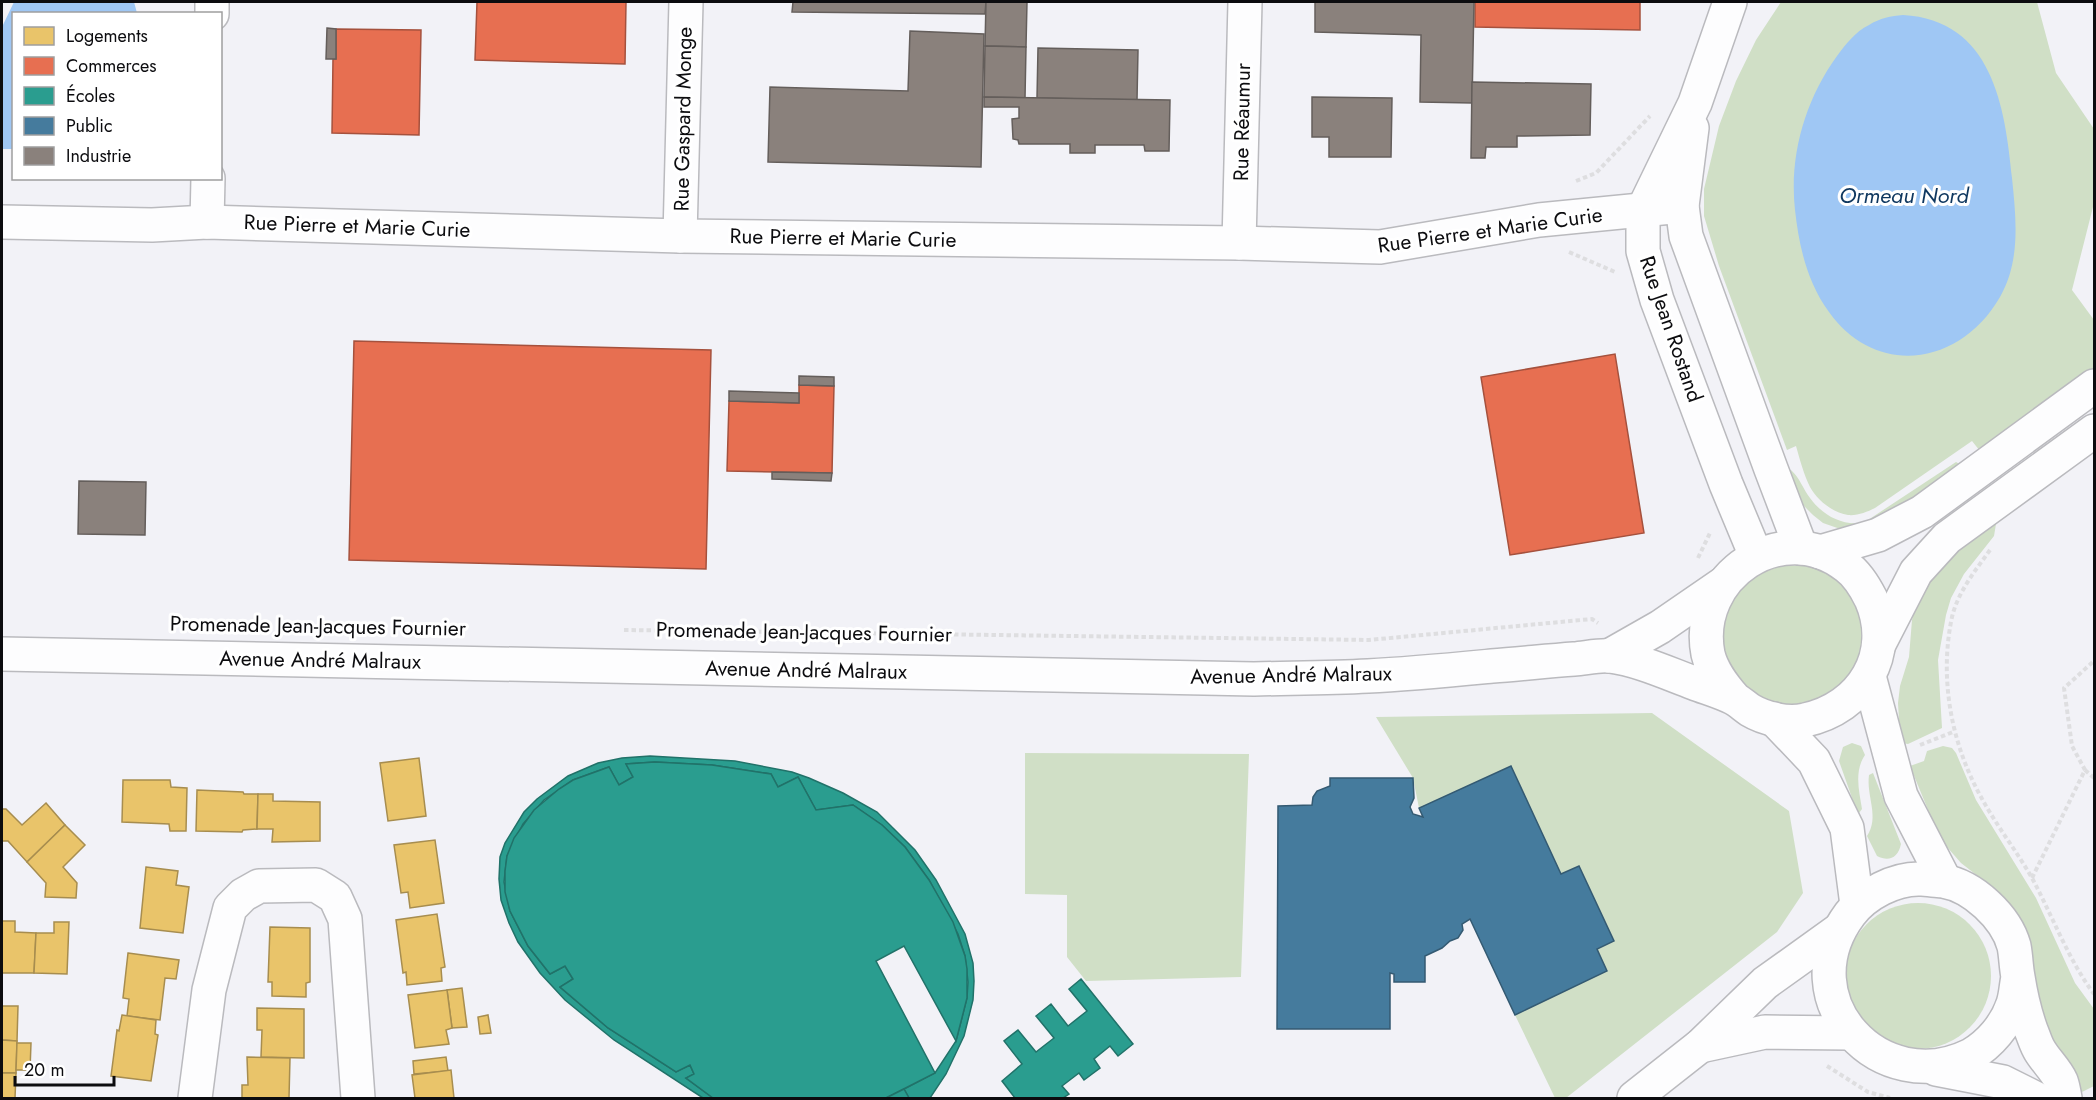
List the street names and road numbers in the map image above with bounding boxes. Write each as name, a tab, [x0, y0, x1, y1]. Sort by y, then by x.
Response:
street label: Rue Gaspard Monge	[666, 26, 700, 212]
street label: Rue Réaumur	[1226, 62, 1258, 181]
street label: Rue Pierre et Marie Curie	[1376, 199, 1605, 261]
street label: Rue Pierre et Marie Curie	[243, 207, 471, 245]
street label: Rue Pierre et Marie Curie	[729, 221, 957, 255]
street label: Rue Jean Rostand	[1632, 252, 1710, 406]
street label: Promenade Jean-Jacques Fournier	[170, 608, 467, 644]
street label: Promenade Jean-Jacques Fournier	[656, 614, 953, 650]
street label: Avenue André Malraux	[219, 643, 421, 677]
street label: Avenue André Malraux	[705, 653, 907, 687]
street label: Avenue André Malraux	[1190, 658, 1392, 692]

